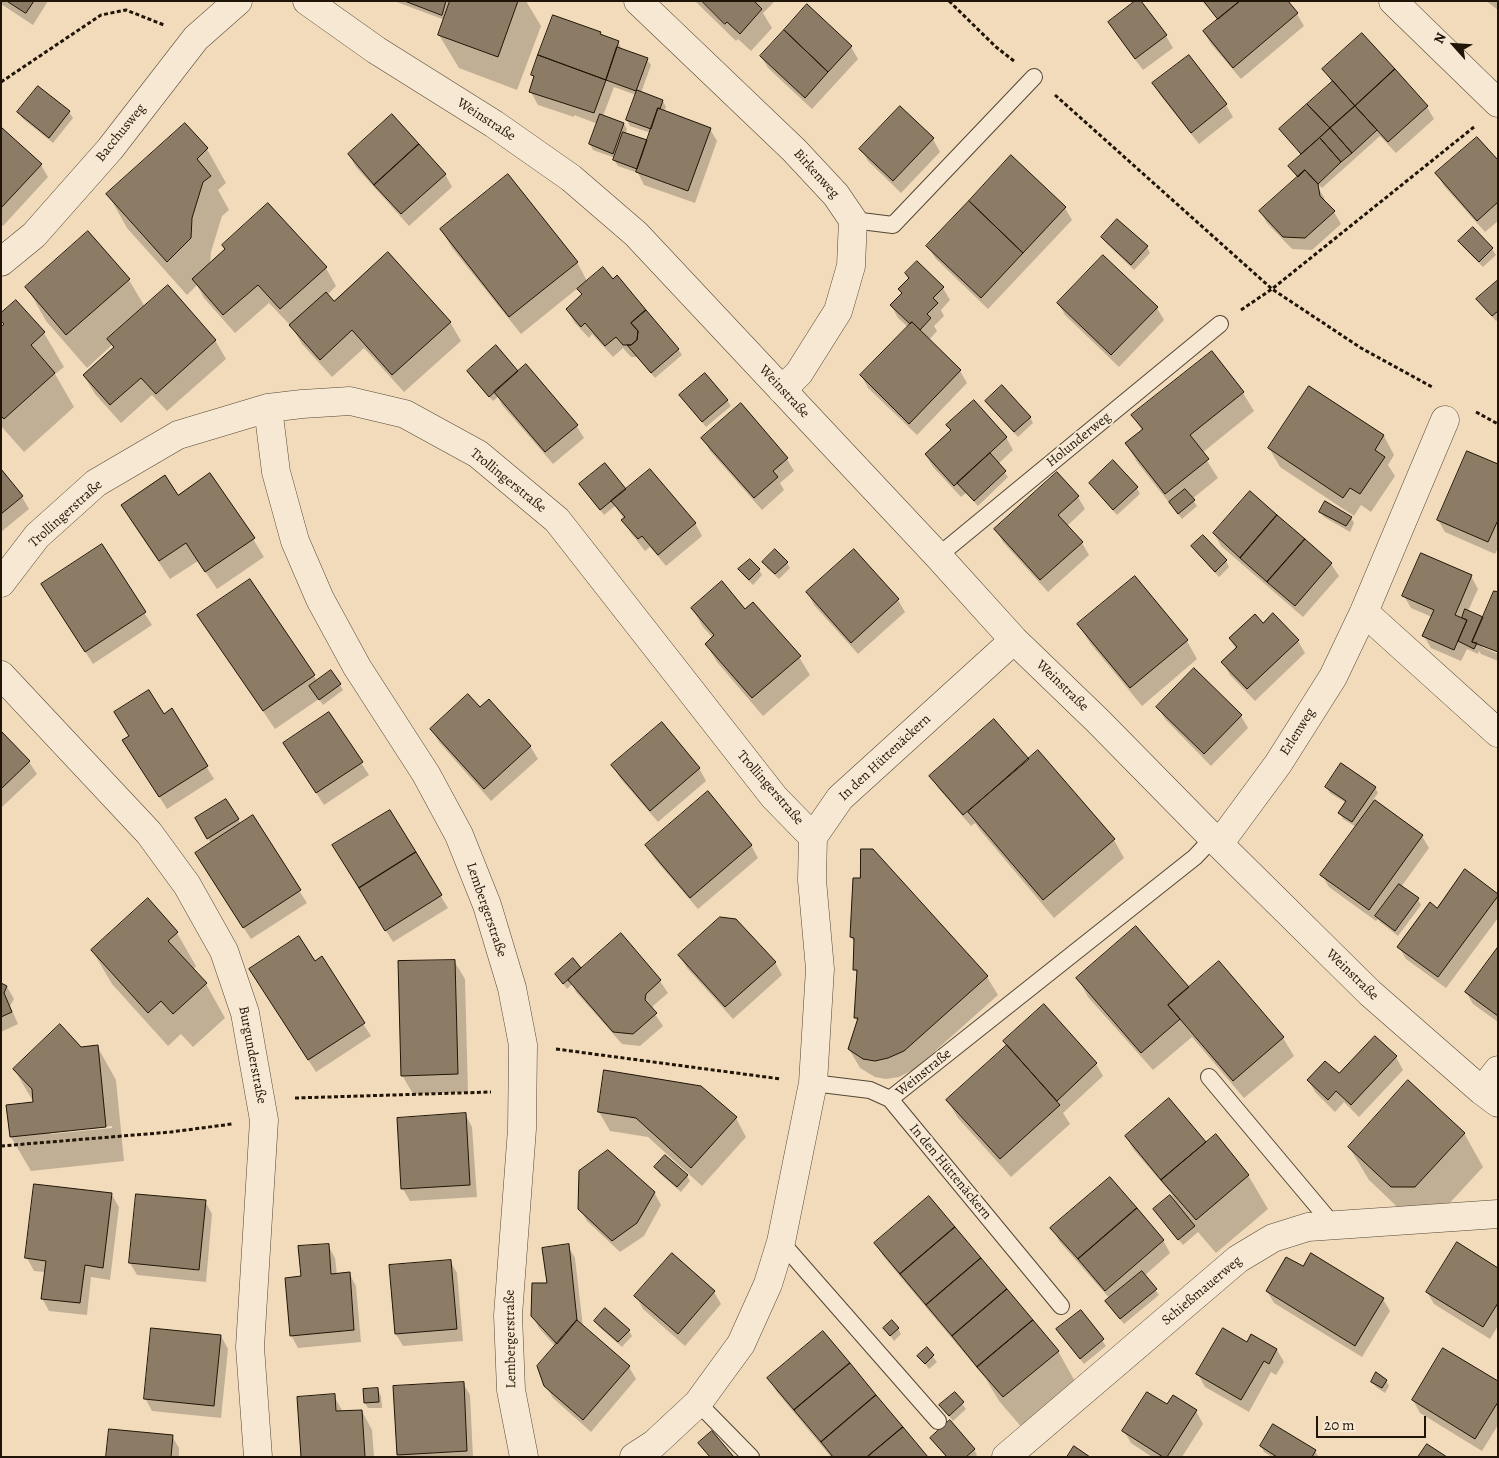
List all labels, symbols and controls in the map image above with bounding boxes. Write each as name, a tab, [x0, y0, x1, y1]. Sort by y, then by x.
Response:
north arrow	[1429, 20, 1479, 70]
text: N	[1429, 29, 1451, 47]
street label: Weinstraße	[454, 95, 518, 145]
street label: Bacchusweg	[92, 101, 150, 165]
street label: Birkenweg	[789, 146, 843, 202]
street label: Weinstraße	[755, 362, 813, 422]
street label: Holunderweg	[1043, 409, 1115, 471]
street label: Trollingerstraße	[467, 445, 549, 517]
street label: Trollingerstraße	[26, 477, 106, 551]
street label: Weinstraße	[1032, 657, 1092, 715]
street label: Erlenweg	[1277, 705, 1319, 759]
street label: In den Hüttenäckern	[836, 711, 934, 805]
street label: Trollingerstraße	[733, 747, 807, 829]
street label: Lembergerstraße	[462, 860, 510, 960]
street label: Weinstraße	[1322, 946, 1382, 1004]
street label: Burgunderstraße	[234, 1005, 270, 1105]
street label: Weinstraße	[893, 1046, 955, 1100]
street label: In den Hüttenäckern	[905, 1121, 995, 1223]
street label: Schießmauerweg	[1159, 1253, 1245, 1329]
street label: Lembergerstraße	[502, 1289, 520, 1389]
scale bar	[1319, 1406, 1429, 1438]
text: 20 m	[1324, 1415, 1355, 1435]

